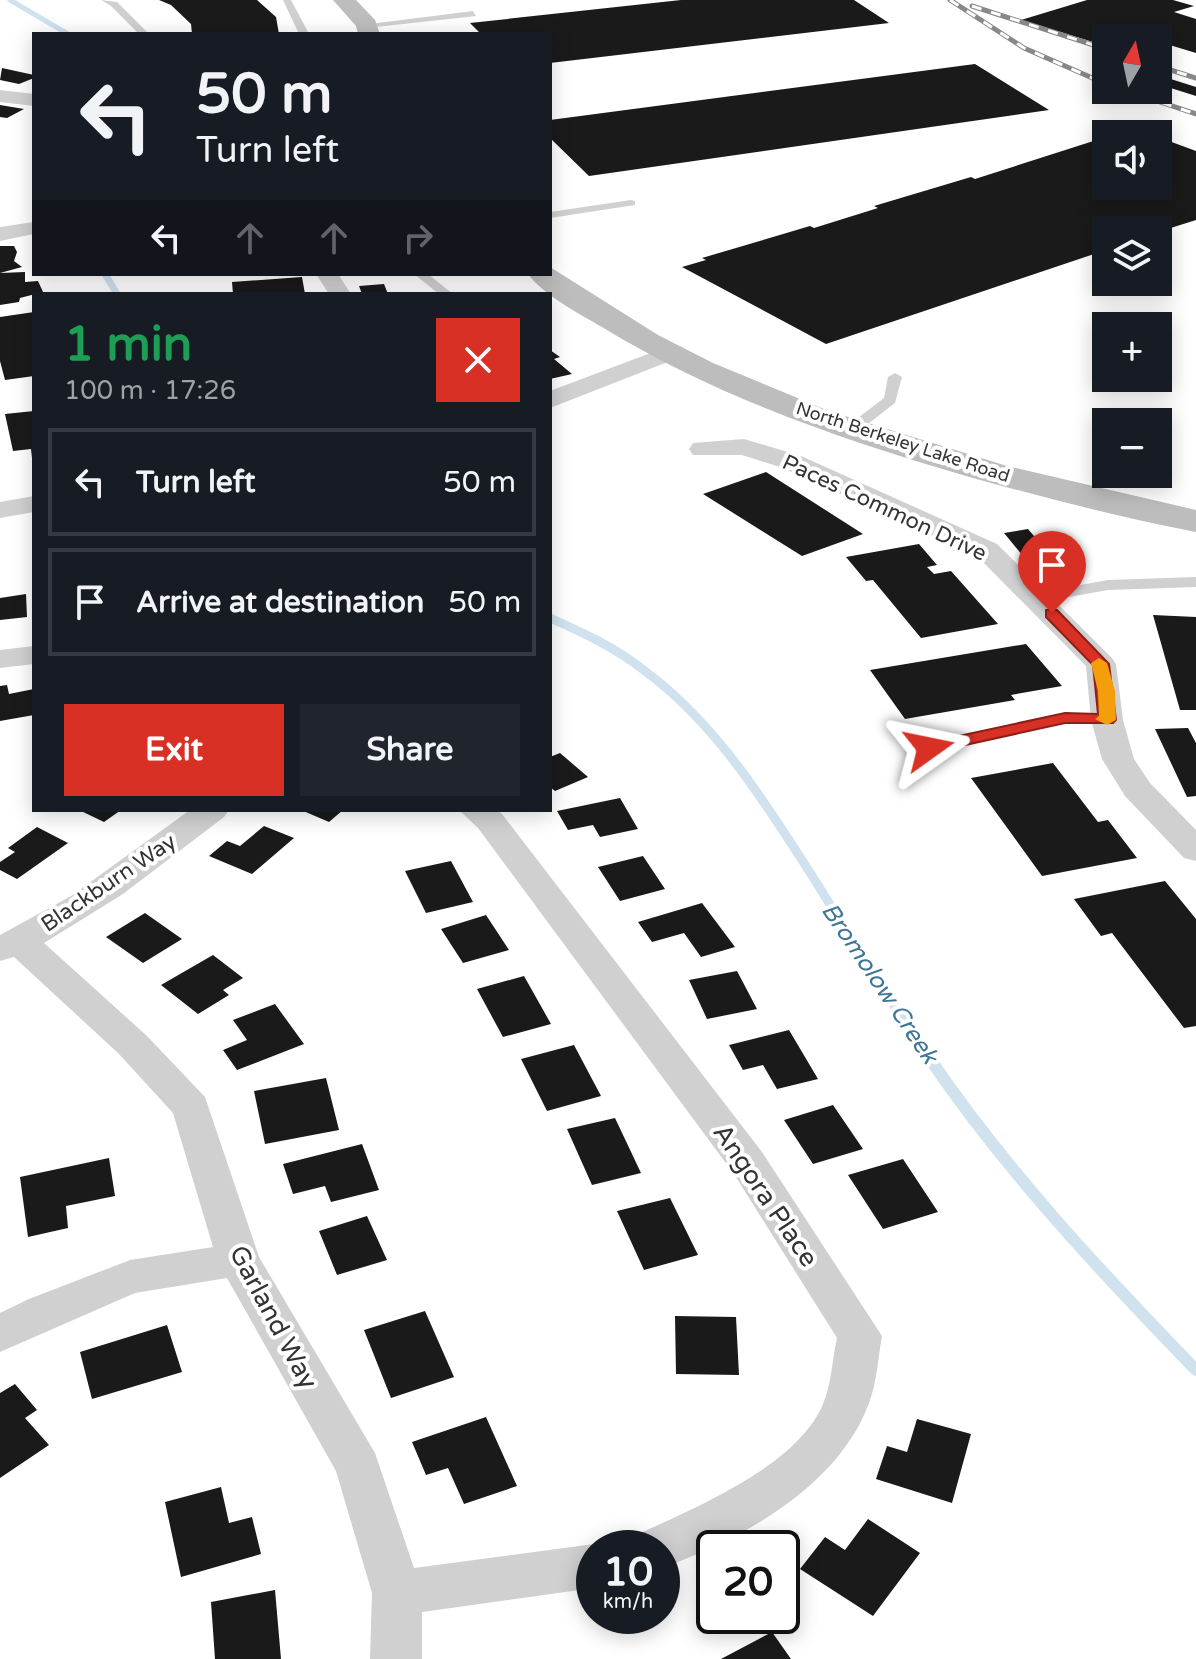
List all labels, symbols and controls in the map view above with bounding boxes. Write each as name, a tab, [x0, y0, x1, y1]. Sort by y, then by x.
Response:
north arrow	[1092, 24, 1172, 104]
map controls	[1092, 24, 1172, 488]
text: 50 m	[196, 61, 332, 128]
icon: left	[64, 64, 168, 168]
button: sound	[1092, 120, 1172, 200]
text: Turn left	[196, 129, 339, 172]
icon: left	[144, 216, 188, 260]
icon: ahead	[228, 216, 272, 260]
icon: ahead	[312, 216, 356, 260]
icon: right	[396, 216, 440, 260]
button: layers	[1092, 216, 1172, 296]
button: +	[1092, 312, 1172, 392]
text: 1 min	[64, 316, 192, 374]
button: close	[436, 318, 520, 402]
text: 100 m · 17:26	[64, 375, 236, 406]
street label: North Berkeley Lake Road	[794, 397, 1012, 487]
button: −	[1092, 408, 1172, 488]
street label: Paces Common Drive	[778, 449, 991, 567]
icon: left	[68, 460, 112, 504]
text: Turn left	[136, 464, 255, 501]
text: 50 m	[443, 464, 516, 501]
pin	[1018, 531, 1086, 613]
icon: arrive	[1030, 543, 1074, 587]
icon: arrive	[68, 580, 112, 624]
text: Arrive at destination	[136, 584, 424, 621]
text: 50 m	[448, 584, 521, 621]
button: Exit	[64, 704, 284, 796]
button: Share	[300, 704, 520, 796]
position arrow	[887, 706, 971, 790]
street label: Blackburn Way	[36, 828, 181, 937]
water label: Bromolow Creek	[815, 897, 945, 1071]
street label: Angora Place	[706, 1118, 825, 1273]
street label: Garland Way	[223, 1240, 324, 1394]
speed limit sign: 20	[696, 1530, 800, 1634]
text: 10	[603, 1548, 653, 1596]
text: km/h	[603, 1590, 653, 1614]

